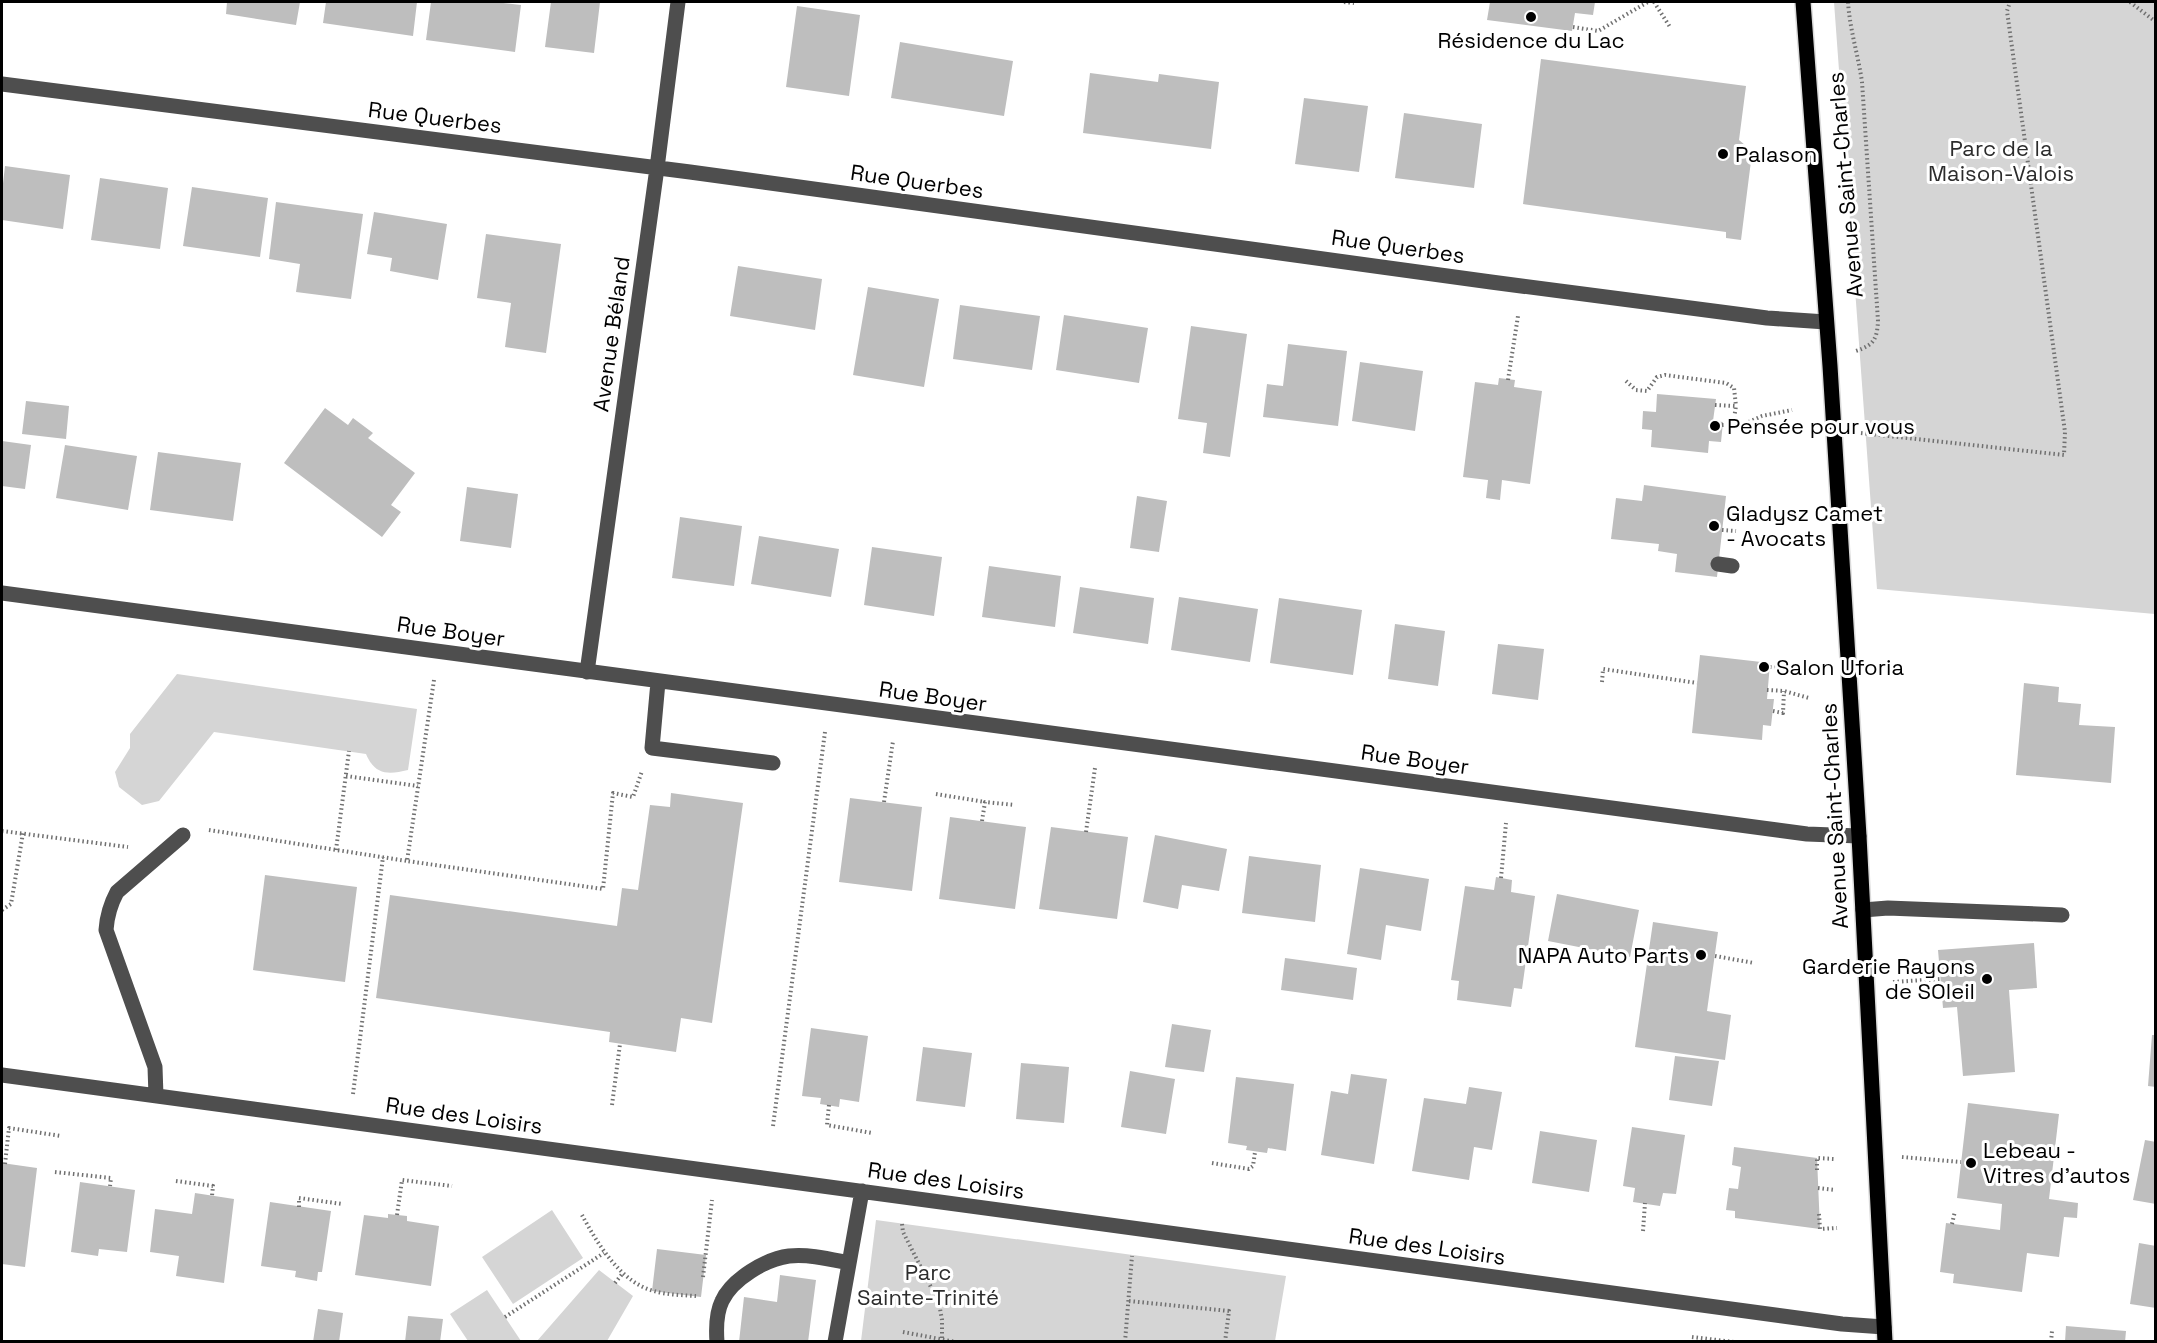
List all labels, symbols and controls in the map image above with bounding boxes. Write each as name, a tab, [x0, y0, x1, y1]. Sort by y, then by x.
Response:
marker: Résidence du Lac	[1524, 10, 1538, 24]
place label: Résidence du Lac	[1437, 26, 1625, 54]
street label: Avenue Saint-Charles	[1821, 71, 1869, 299]
street label: Rue Querbes	[367, 95, 503, 139]
park label: Parc de la Maison-Valois	[1928, 134, 2074, 187]
place label: Palason	[1735, 140, 1817, 168]
marker: Palason	[1716, 147, 1730, 161]
street label: Rue Querbes	[849, 158, 985, 204]
street label: Rue Querbes	[1330, 223, 1466, 269]
street label: Avenue Béland	[586, 255, 636, 413]
place label: Pensée pour vous	[1727, 412, 1915, 440]
marker: Pensée pour vous	[1708, 419, 1722, 433]
place label: Gladysz Camet - Avocats	[1726, 499, 1883, 552]
marker: Gladysz Camet - Avocats	[1707, 519, 1721, 533]
street label: Rue Boyer	[395, 610, 507, 652]
place label: Salon Uforia	[1776, 653, 1904, 681]
marker: Salon Uforia	[1757, 660, 1771, 674]
street label: Rue Boyer	[877, 675, 989, 717]
street label: Avenue Saint-Charles	[1814, 702, 1854, 930]
street label: Rue Boyer	[1359, 738, 1471, 780]
place label: NAPA Auto Parts	[1518, 941, 1689, 969]
marker: NAPA Auto Parts	[1694, 948, 1708, 962]
place label: Garderie Rayons de SOleil	[1802, 952, 1975, 1005]
marker: Garderie Rayons de SOleil	[1980, 972, 1994, 986]
street label: Rue des Loisirs	[384, 1090, 544, 1140]
place label: Lebeau - Vitres d'autos	[1983, 1136, 2130, 1189]
street label: Rue des Loisirs	[866, 1155, 1026, 1205]
marker: Lebeau - Vitres d'autos	[1964, 1156, 1978, 1170]
street label: Rue des Loisirs	[1347, 1221, 1507, 1271]
park label: Parc Sainte-Trinité	[857, 1258, 999, 1311]

